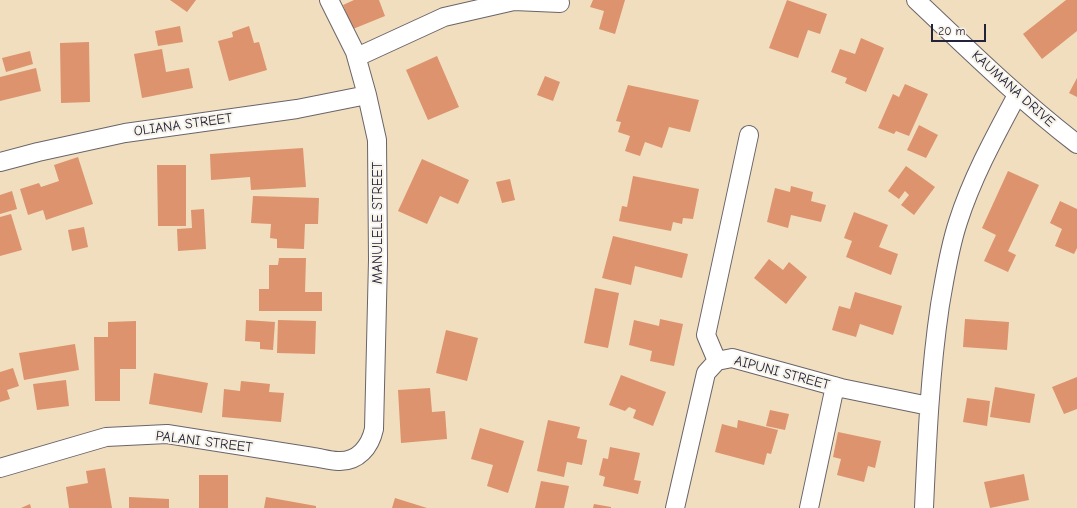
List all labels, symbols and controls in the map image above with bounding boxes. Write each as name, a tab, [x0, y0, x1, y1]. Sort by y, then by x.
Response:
scale bar	[933, 16, 988, 42]
text: 20 m	[938, 24, 966, 38]
street label: KAUMANA DRIVE	[968, 47, 1058, 131]
street label: OLIANA STREET	[133, 110, 233, 140]
street label: MANULELE STREET	[370, 162, 386, 284]
street label: AIPUNI STREET	[732, 352, 832, 394]
street label: PALANI STREET	[155, 428, 253, 456]

